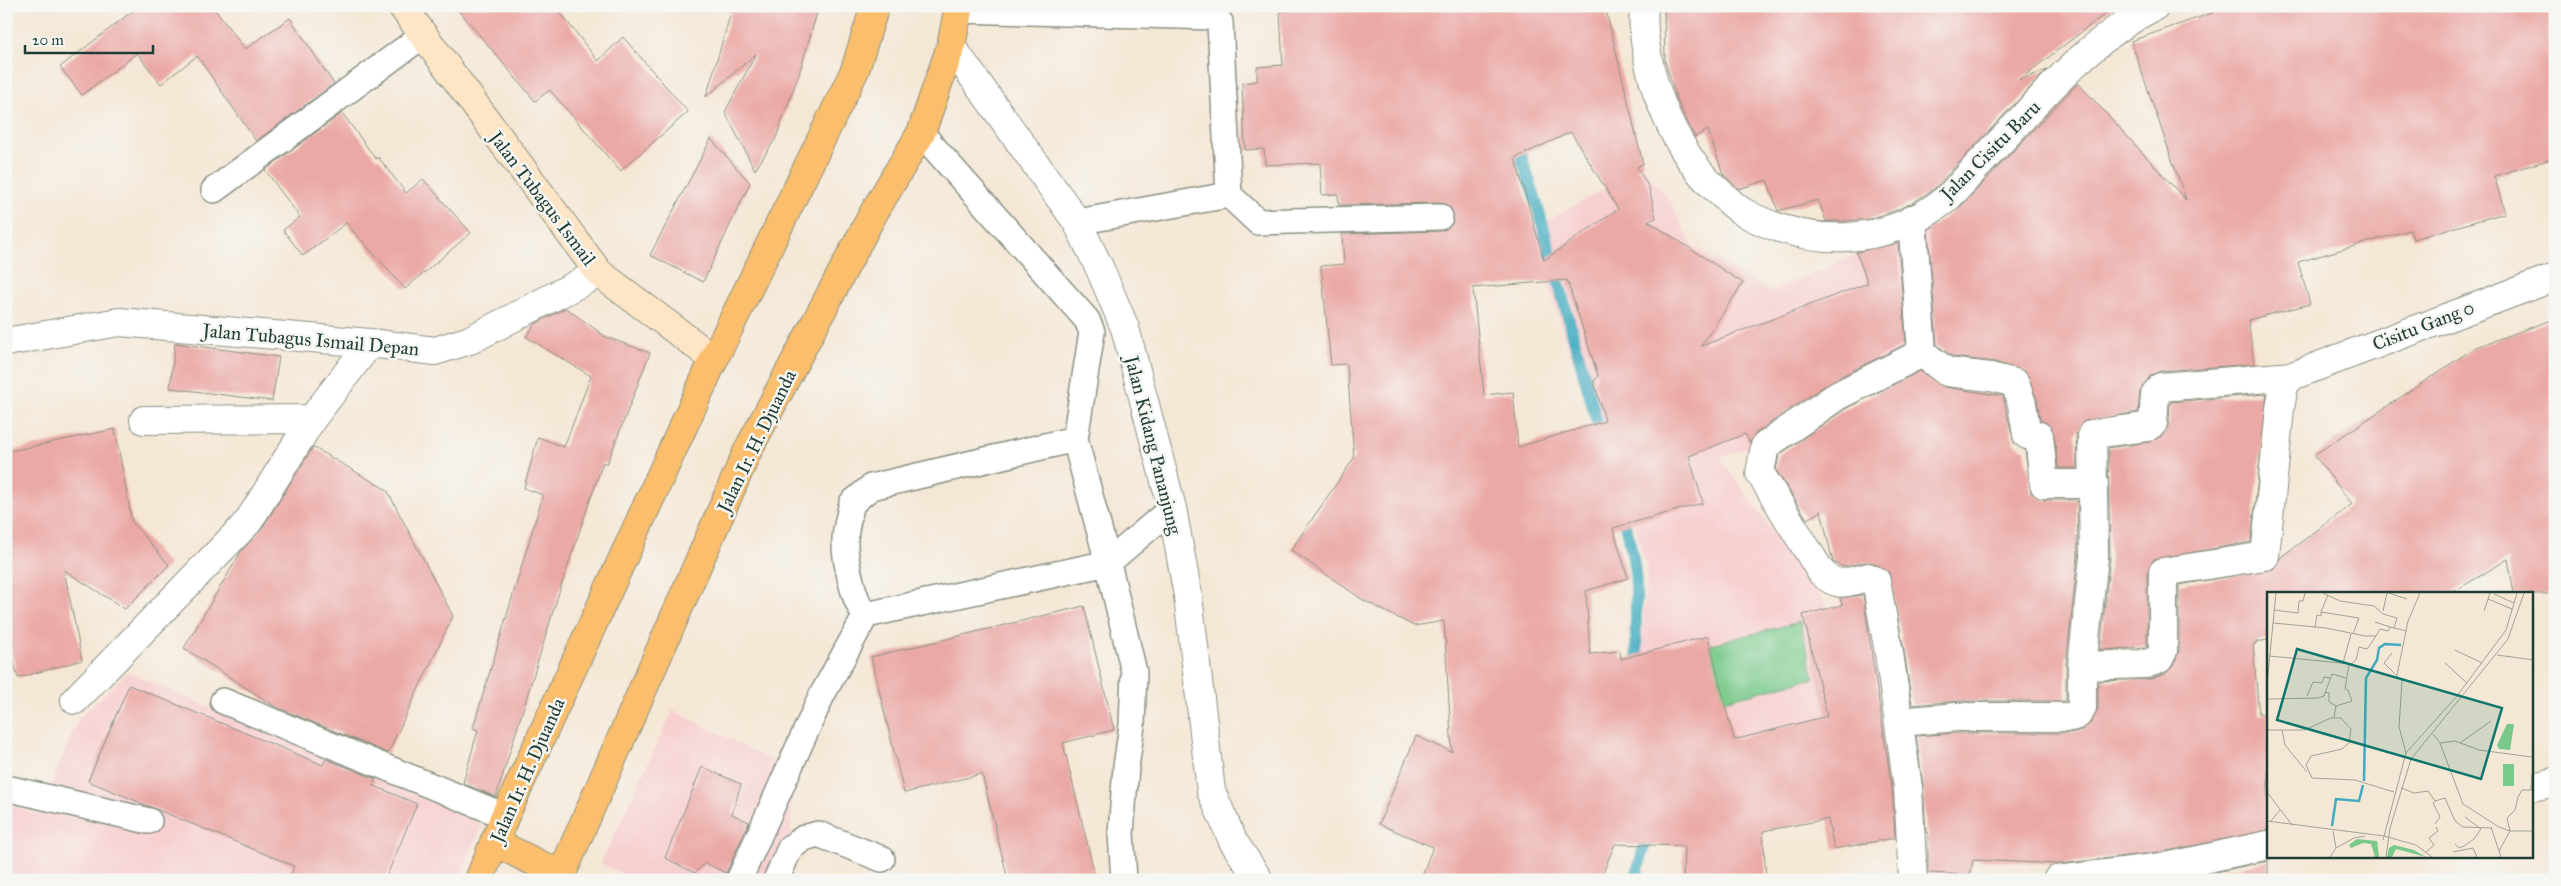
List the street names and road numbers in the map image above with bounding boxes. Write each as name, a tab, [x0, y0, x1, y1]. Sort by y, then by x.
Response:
street label: Jalan Cisitu Baru	[1934, 96, 2046, 207]
street label: Jalan Tubagus Ismail	[483, 125, 601, 271]
street label: Cisitu Gang 0	[2369, 295, 2478, 356]
street label: Jalan Tubagus Ismail Depan	[200, 318, 420, 361]
street label: Jalan Kidang Pananjung	[1119, 351, 1187, 537]
street label: Jalan Ir. H. Djuanda	[711, 365, 802, 519]
street label: Jalan Ir. H. Djuanda	[484, 693, 571, 848]

